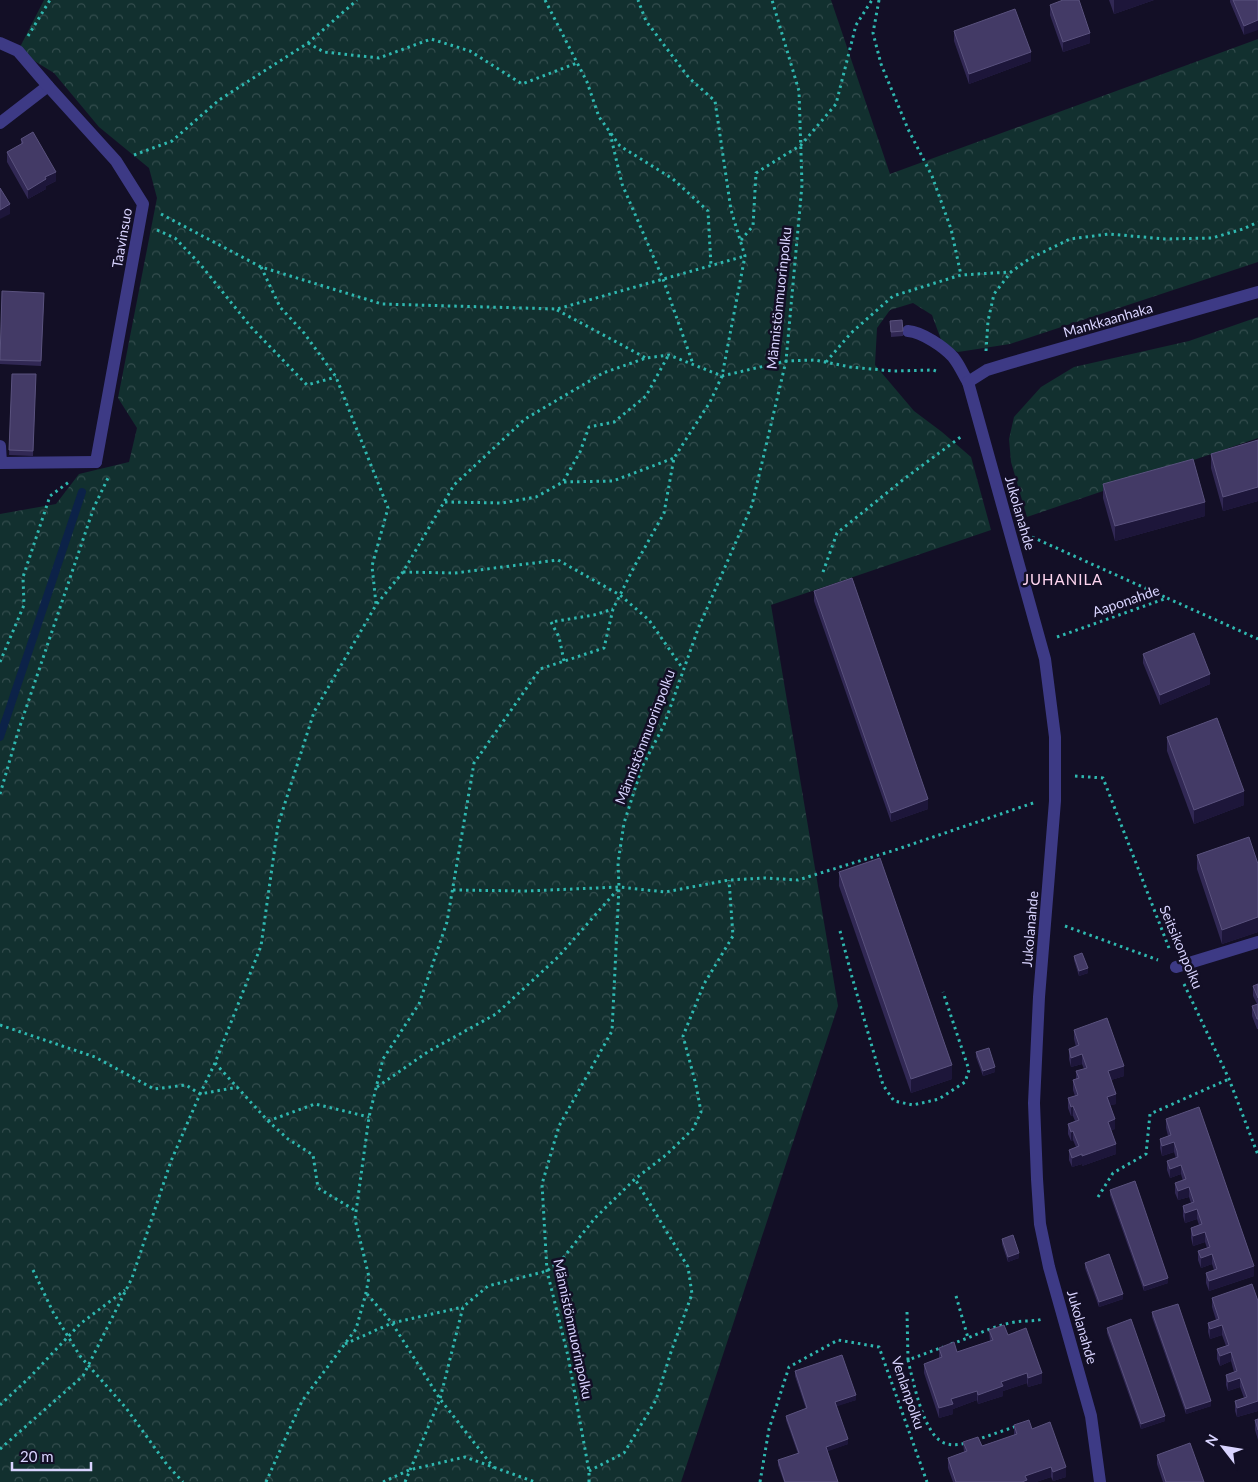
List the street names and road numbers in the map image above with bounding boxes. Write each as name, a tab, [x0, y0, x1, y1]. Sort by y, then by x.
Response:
street label: Taavinsuo	[108, 207, 135, 269]
street label: Männistönmuorinpolku	[763, 226, 794, 370]
street label: Mankkaanhaka	[1061, 299, 1155, 340]
street label: Jukolanahde	[1002, 474, 1039, 552]
street label: Aaponahde	[1090, 581, 1162, 620]
street label: Männistönmuorinpolku	[611, 667, 678, 807]
street label: Jukolanahde	[1018, 890, 1041, 968]
street label: Seitsikonpolku	[1156, 902, 1207, 991]
street label: Männistönmuorinpolku	[550, 1257, 597, 1401]
street label: Jukolanahde	[1064, 1288, 1101, 1366]
street label: Venlanpolku	[888, 1354, 929, 1431]

